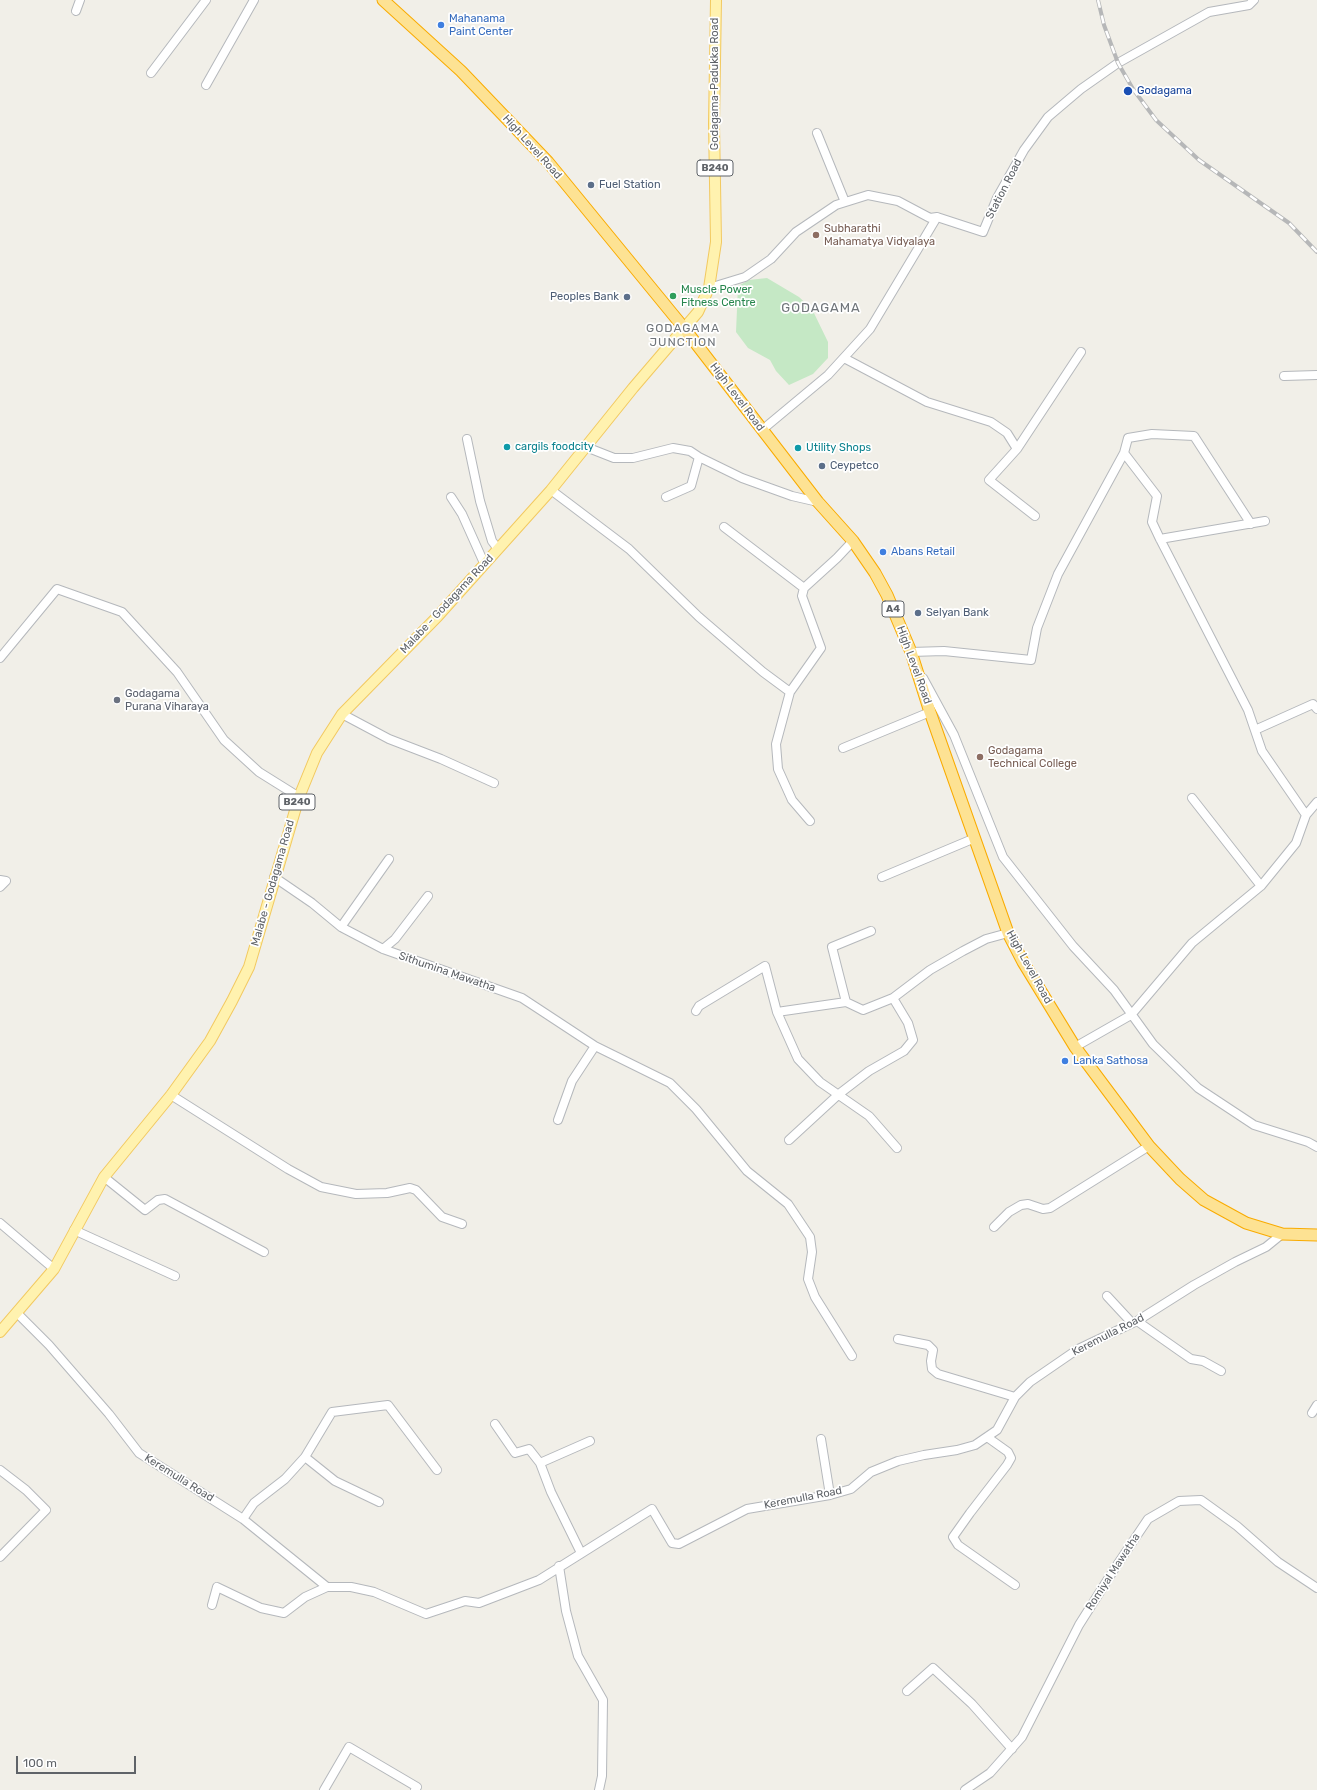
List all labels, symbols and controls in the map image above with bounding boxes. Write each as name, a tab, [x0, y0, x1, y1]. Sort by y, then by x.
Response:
place label: Mahanama Paint Center	[449, 12, 513, 38]
street label: Godagama-Padukka Road	[708, 18, 722, 150]
marker: Mahanama Paint Center	[436, 20, 446, 30]
place label: Godagama	[1137, 84, 1192, 98]
marker: Godagama	[1122, 85, 1134, 97]
street label: High Level Road	[500, 112, 564, 182]
street label: Station Road	[983, 157, 1025, 221]
road number: B240	[697, 160, 733, 176]
place label: Fuel Station	[599, 178, 661, 192]
marker: Fuel Station	[586, 180, 596, 190]
place label: Subharathi Mahamatya Vidyalaya	[824, 222, 935, 248]
marker: Subharathi Mahamatya Vidyalaya	[811, 230, 821, 240]
place label: Muscle Power Fitness Centre	[681, 283, 756, 309]
place label: Peoples Bank	[550, 290, 619, 304]
marker: Muscle Power Fitness Centre	[668, 291, 678, 301]
marker: Peoples Bank	[622, 292, 632, 302]
district label: GODAGAMA	[781, 300, 861, 316]
district label: GODAGAMA JUNCTION	[646, 322, 720, 350]
street label: High Level Road	[707, 360, 767, 434]
place label: cargils foodcity	[515, 440, 594, 454]
place label: Utility Shops	[806, 441, 871, 455]
marker: cargils foodcity	[502, 442, 512, 452]
marker: Utility Shops	[793, 443, 803, 453]
place label: Ceypetco	[830, 459, 879, 473]
marker: Ceypetco	[817, 461, 827, 471]
place label: Abans Retail	[891, 545, 955, 559]
marker: Abans Retail	[878, 547, 888, 557]
street label: Malabe - Godagama Road	[398, 552, 496, 656]
road number: A4	[882, 601, 904, 617]
place label: Selyan Bank	[926, 606, 989, 620]
marker: Selyan Bank	[913, 608, 923, 618]
street label: High Level Road	[894, 624, 934, 706]
place label: Godagama Purana Viharaya	[125, 687, 209, 713]
marker: Godagama Purana Viharaya	[112, 695, 122, 705]
place label: Godagama Technical College	[988, 744, 1077, 770]
marker: Godagama Technical College	[975, 752, 985, 762]
road number: B240	[279, 794, 315, 810]
street label: Malabe - Godagama Road	[249, 818, 297, 948]
street label: High Level Road	[1003, 928, 1055, 1006]
street label: Sithumina Mawatha	[397, 949, 497, 995]
place label: Lanka Sathosa	[1073, 1054, 1148, 1068]
marker: Lanka Sathosa	[1060, 1056, 1070, 1066]
street label: Keremulla Road	[1070, 1311, 1146, 1359]
street label: Keremulla Road	[142, 1451, 216, 1505]
street label: Keremulla Road	[763, 1484, 843, 1512]
street label: Romiyal Mawatha	[1083, 1531, 1143, 1613]
scale bar	[18, 1748, 138, 1774]
text: 100 m	[23, 1756, 57, 1770]

